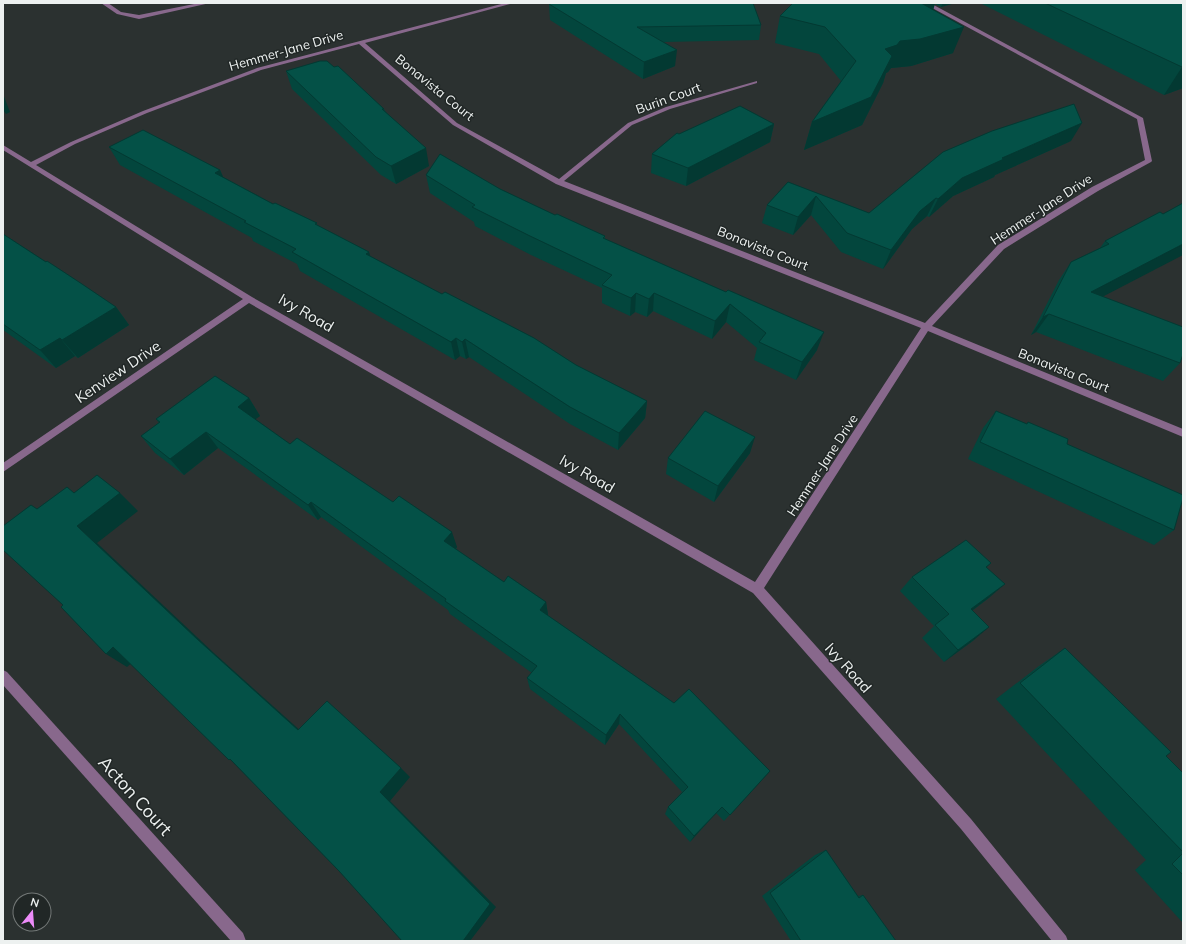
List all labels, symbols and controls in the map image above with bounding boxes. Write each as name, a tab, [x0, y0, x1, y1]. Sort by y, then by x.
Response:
street label: Hemmer-Jane Drive	[227, 26, 345, 74]
street label: Bonavista Court	[392, 50, 478, 124]
street label: Burin Court	[633, 79, 703, 117]
street label: Hemmer-Jane Drive	[987, 170, 1095, 248]
street label: Bonavista Court	[715, 222, 811, 274]
street label: Ivy Road	[275, 289, 337, 336]
street label: Kenview Drive	[71, 336, 164, 407]
street label: Bonavista Court	[1016, 344, 1112, 396]
street label: Hemmer-Jane Drive	[783, 411, 861, 519]
street label: Ivy Road	[556, 450, 618, 497]
street label: Ivy Road	[821, 639, 876, 697]
street label: Acton Court	[94, 751, 177, 840]
north arrow	[12, 892, 52, 932]
text: N	[29, 895, 41, 910]

